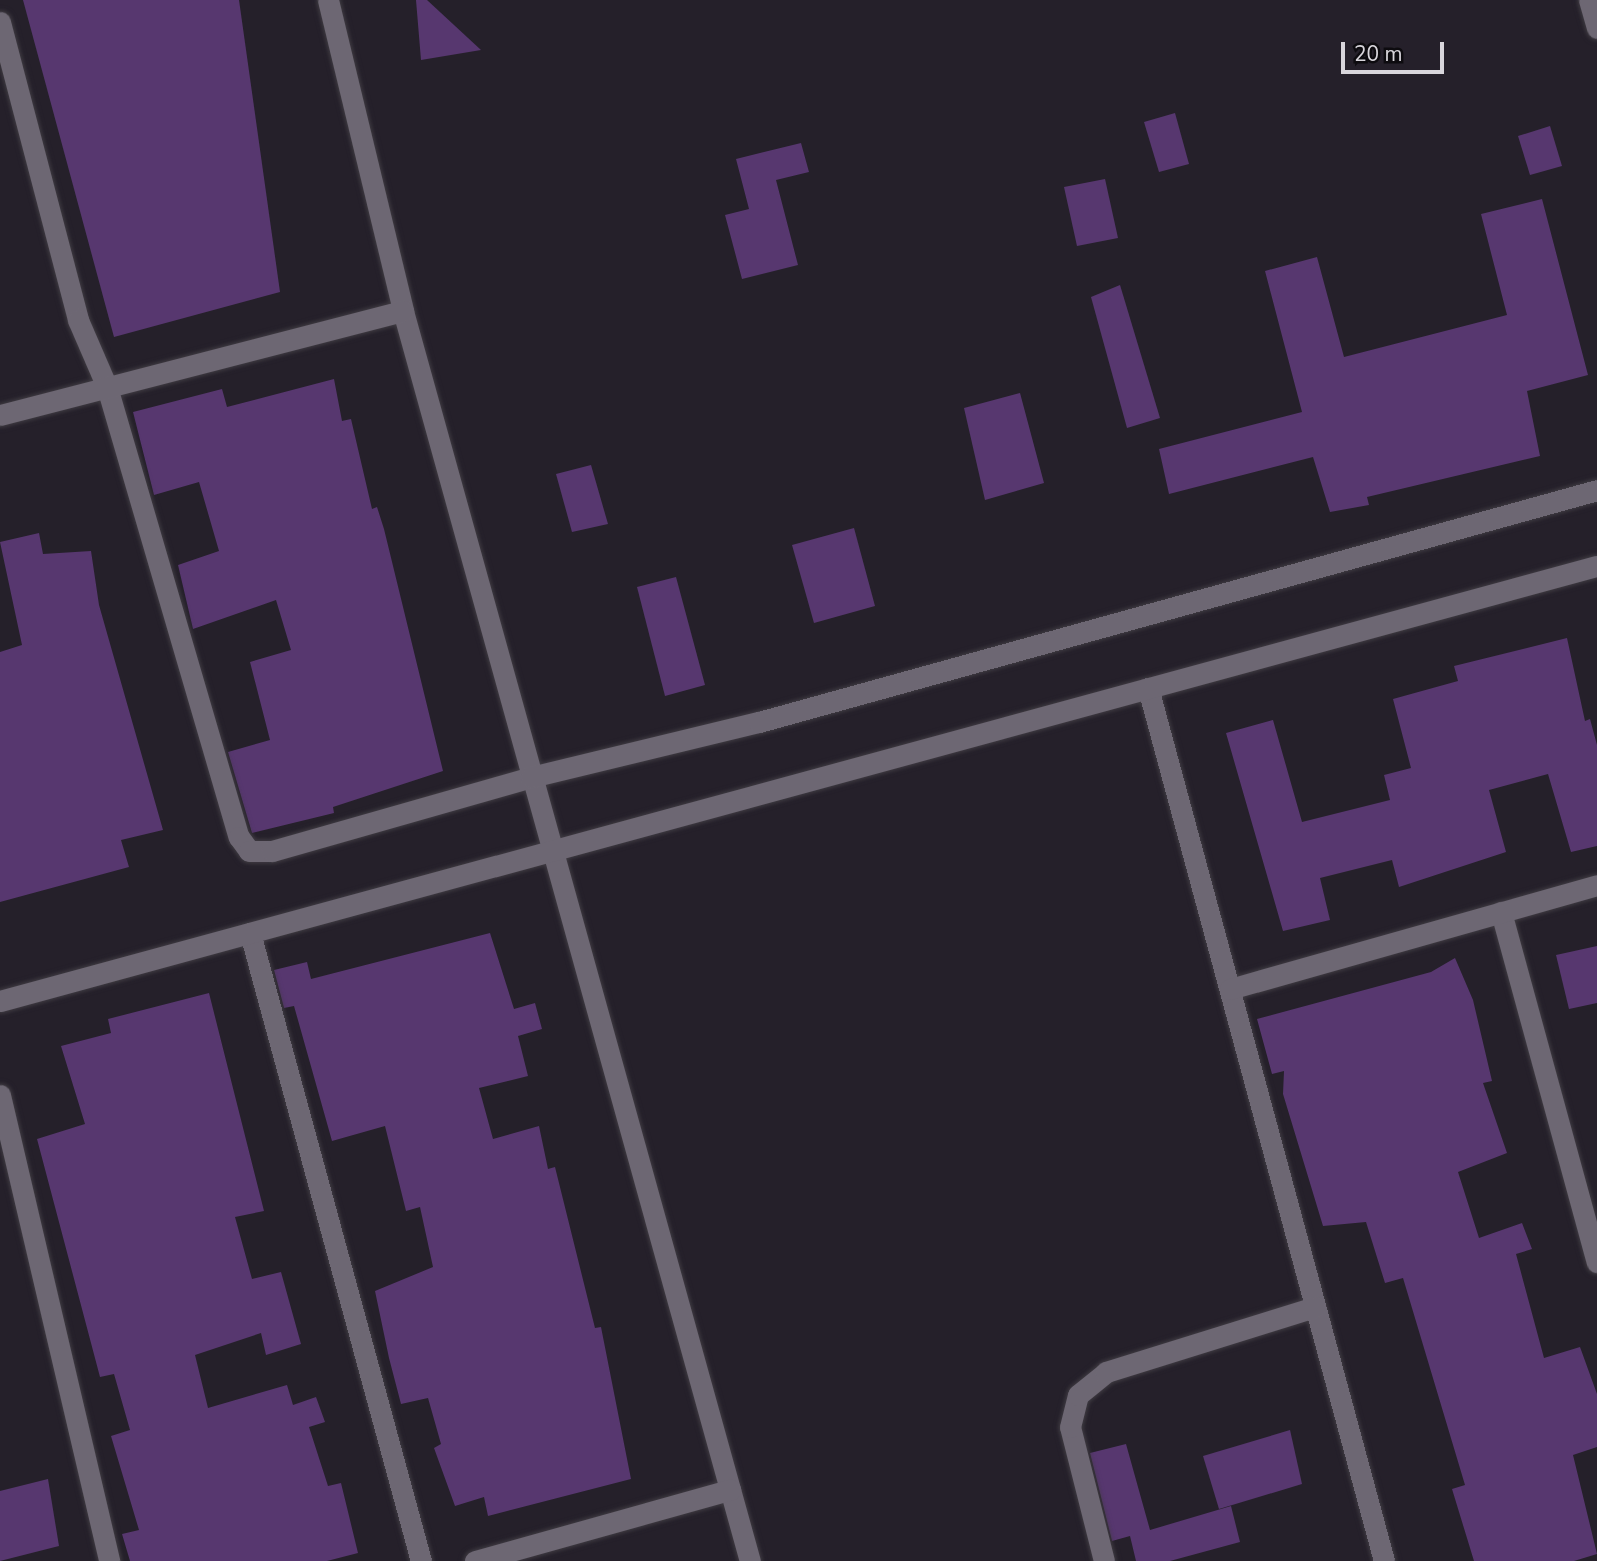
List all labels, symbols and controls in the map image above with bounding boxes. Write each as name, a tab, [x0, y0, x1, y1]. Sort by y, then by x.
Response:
scale bar	[1345, 28, 1448, 72]
text: 20 m	[1354, 40, 1403, 68]

